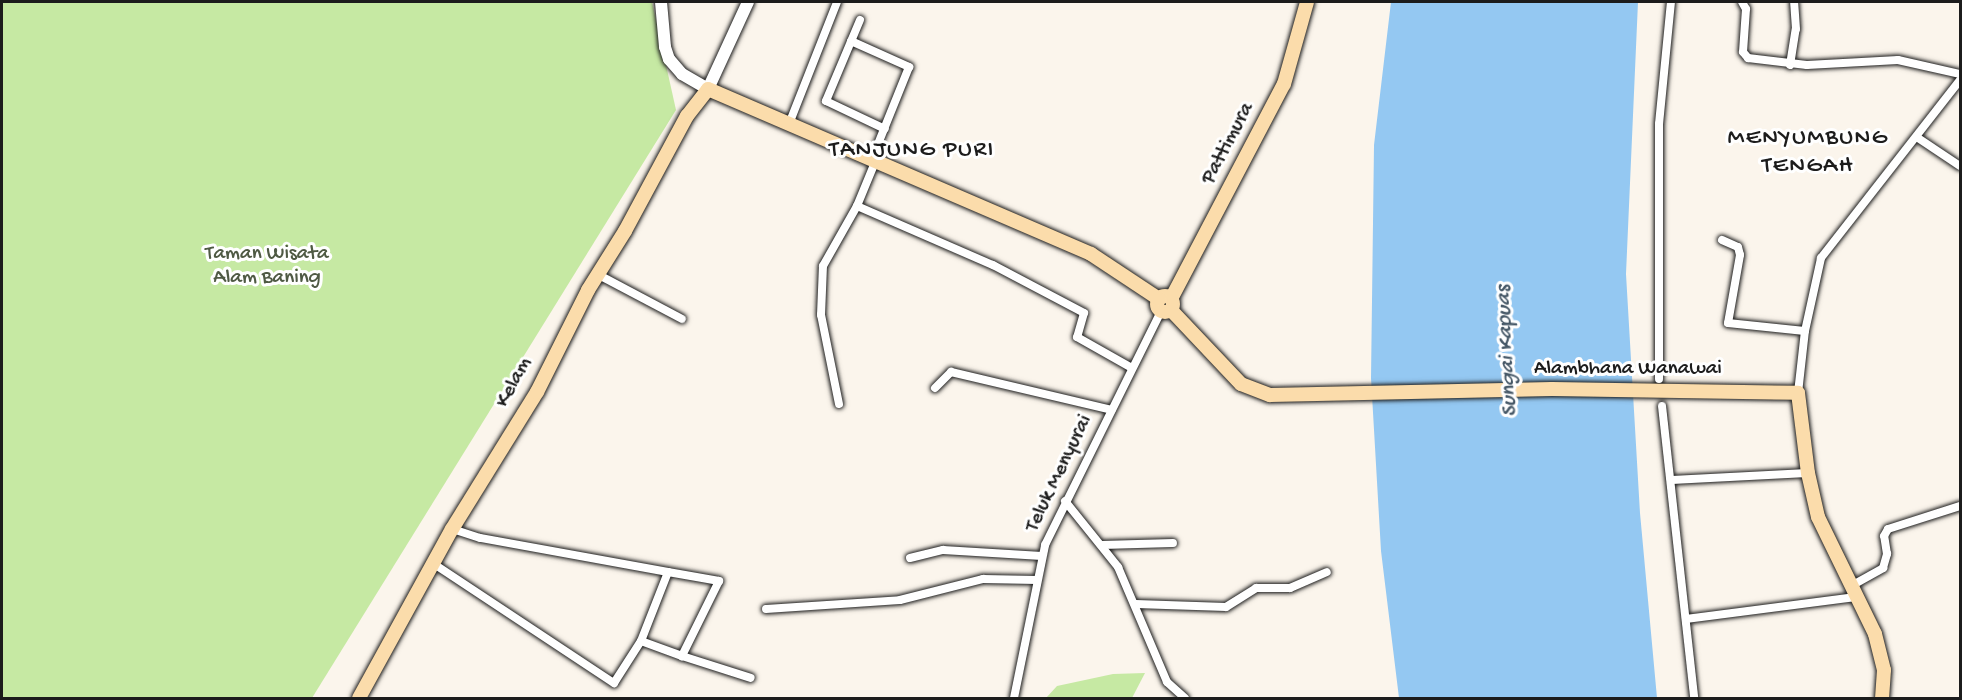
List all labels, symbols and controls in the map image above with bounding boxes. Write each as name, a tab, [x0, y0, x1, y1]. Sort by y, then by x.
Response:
street label: Pattimura	[1197, 99, 1261, 189]
district label: MENYUMBUNG TENGAH	[1728, 125, 1888, 181]
district label: TANJUNG PURI	[829, 137, 995, 165]
park label: Taman Wisata Alam Baning	[205, 242, 329, 292]
water label: Sungai Kapuas	[1491, 285, 1525, 417]
street label: Kelam	[491, 353, 539, 413]
street label: Alambhana Wanawai	[1534, 357, 1722, 383]
street label: Teluk Menyurai	[1021, 411, 1099, 537]

